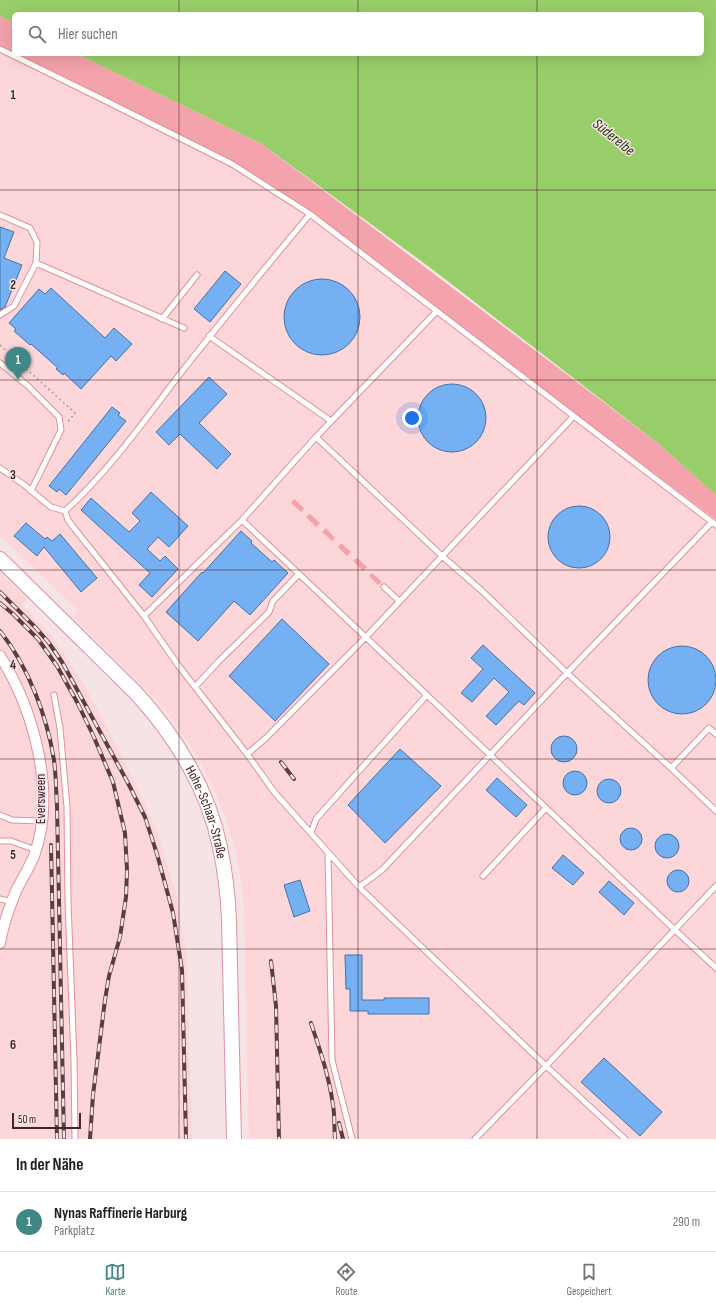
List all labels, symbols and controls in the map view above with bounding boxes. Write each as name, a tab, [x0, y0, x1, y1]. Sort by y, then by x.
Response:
search box	[12, 12, 704, 56]
icon: search	[26, 23, 48, 45]
text: Hier suchen	[58, 25, 118, 44]
text: 1	[10, 87, 16, 103]
water label: Süderelbe	[589, 115, 639, 160]
text: 2	[10, 277, 16, 293]
pin: 1	[5, 347, 31, 380]
your location	[402, 408, 422, 428]
text: 3	[10, 467, 16, 483]
text: 4	[10, 657, 16, 673]
street label: Hohe-Schaar-Straße	[182, 763, 230, 860]
street label: Eversween	[32, 774, 49, 824]
text: 5	[10, 847, 16, 863]
text: 6	[10, 1037, 16, 1053]
scale bar	[12, 1111, 81, 1130]
text: 50 m	[18, 1113, 36, 1126]
text: In der Nähe	[16, 1155, 83, 1175]
text: Nynas Raffinerie Harburg	[54, 1204, 187, 1223]
text: 1	[26, 1214, 32, 1230]
text: 290 m	[673, 1214, 700, 1230]
text: Parkplatz	[54, 1223, 95, 1239]
tab: Karte	[104, 1261, 126, 1298]
tab: Route	[335, 1261, 357, 1298]
tab: Gespeichert	[566, 1261, 612, 1298]

